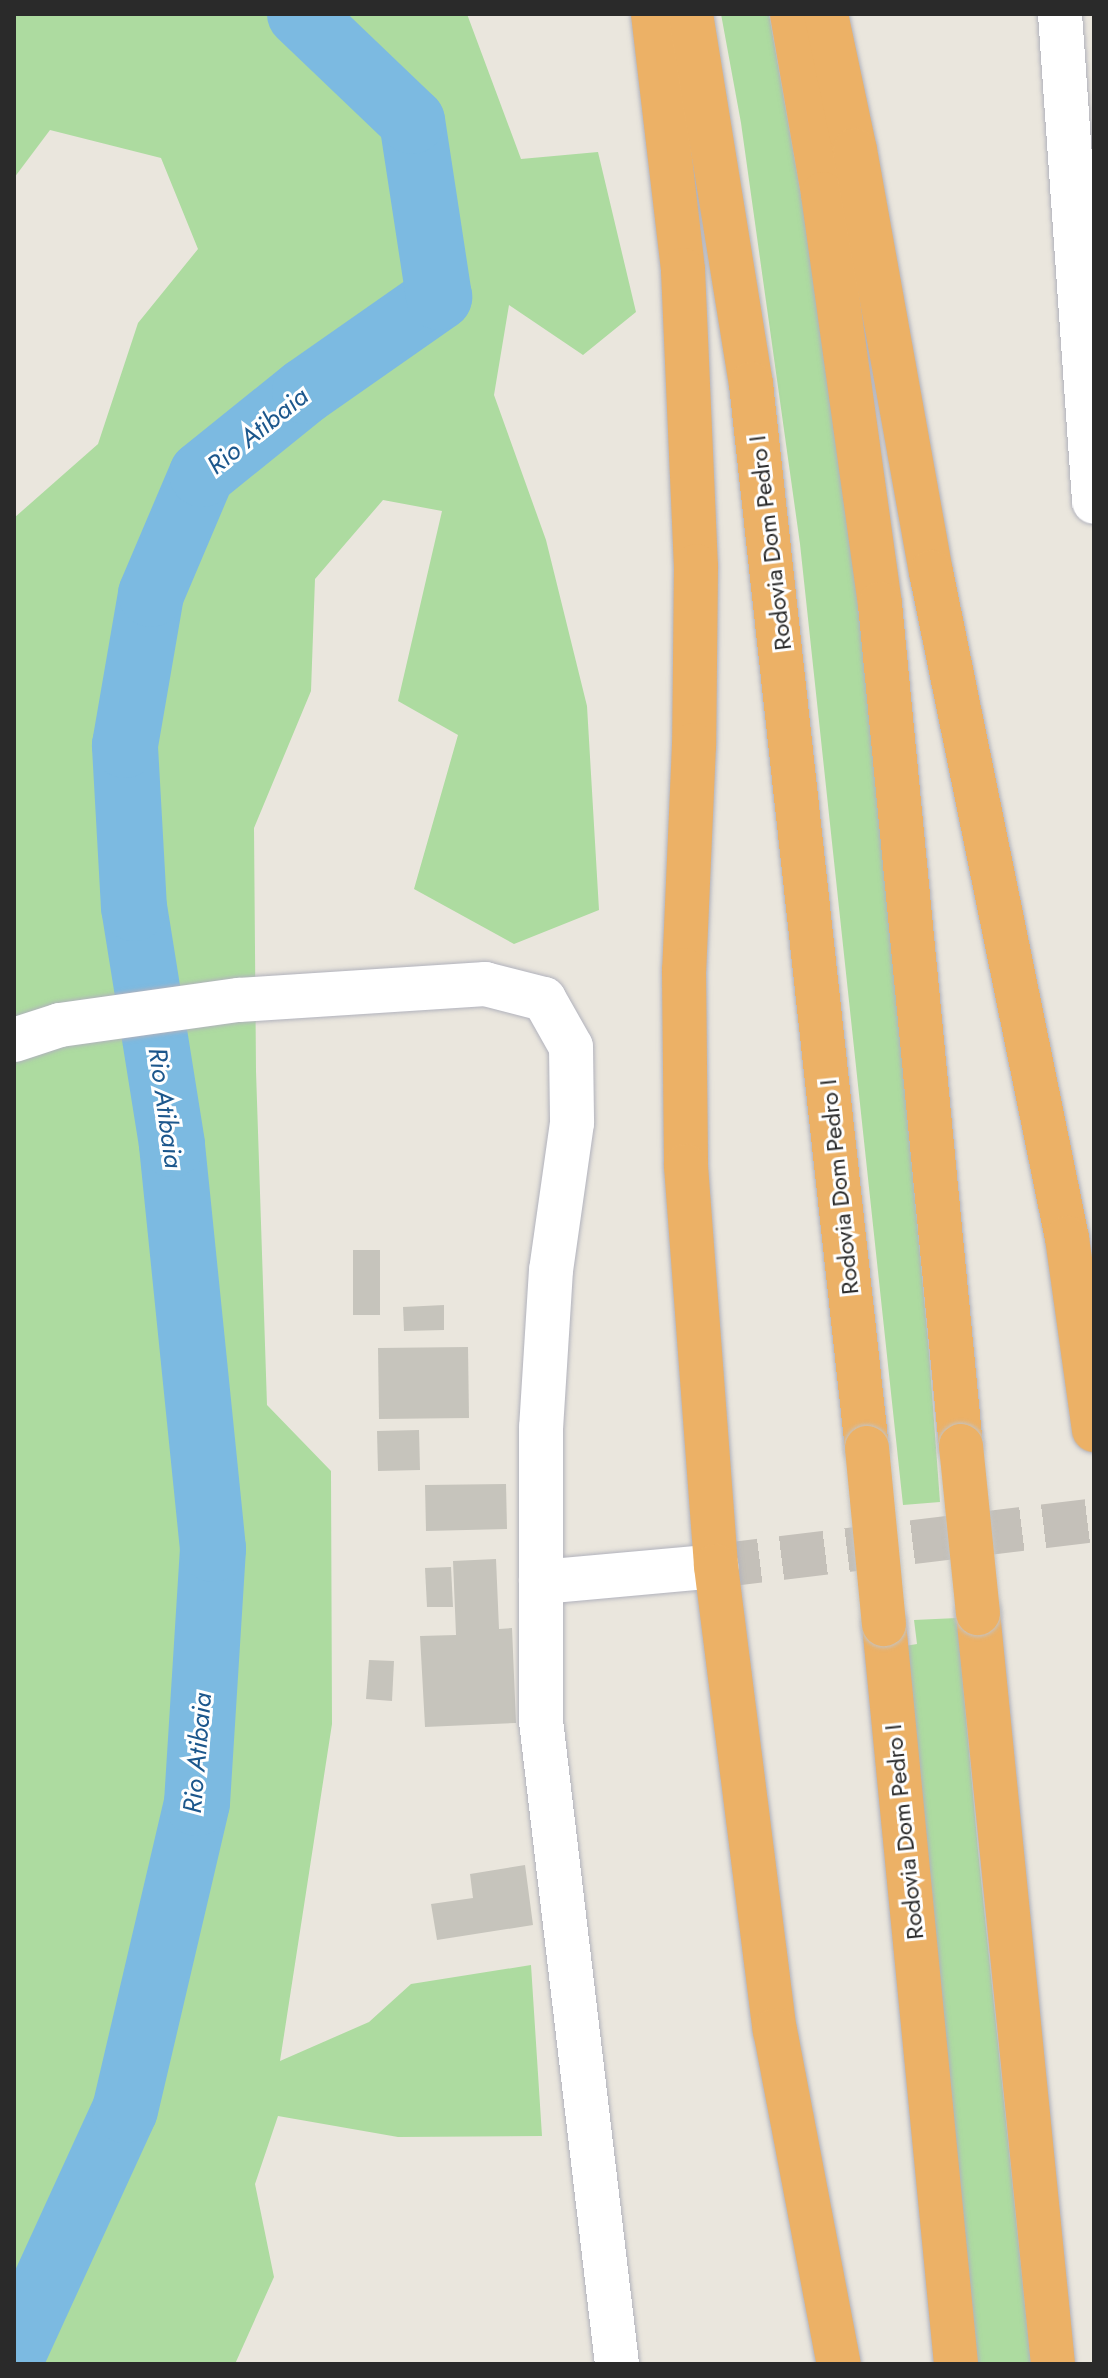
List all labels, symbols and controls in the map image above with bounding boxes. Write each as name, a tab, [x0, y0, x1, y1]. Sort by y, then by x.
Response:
water label: Rio Atibaia	[201, 381, 315, 481]
street label: Rodovia Dom Pedro I	[743, 434, 797, 652]
water label: Rio Atibaia	[141, 1046, 189, 1170]
street label: Rodovia Dom Pedro I	[813, 1078, 865, 1296]
water label: Rio Atibaia	[177, 1691, 219, 1815]
street label: Rodovia Dom Pedro I	[878, 1723, 930, 1941]

